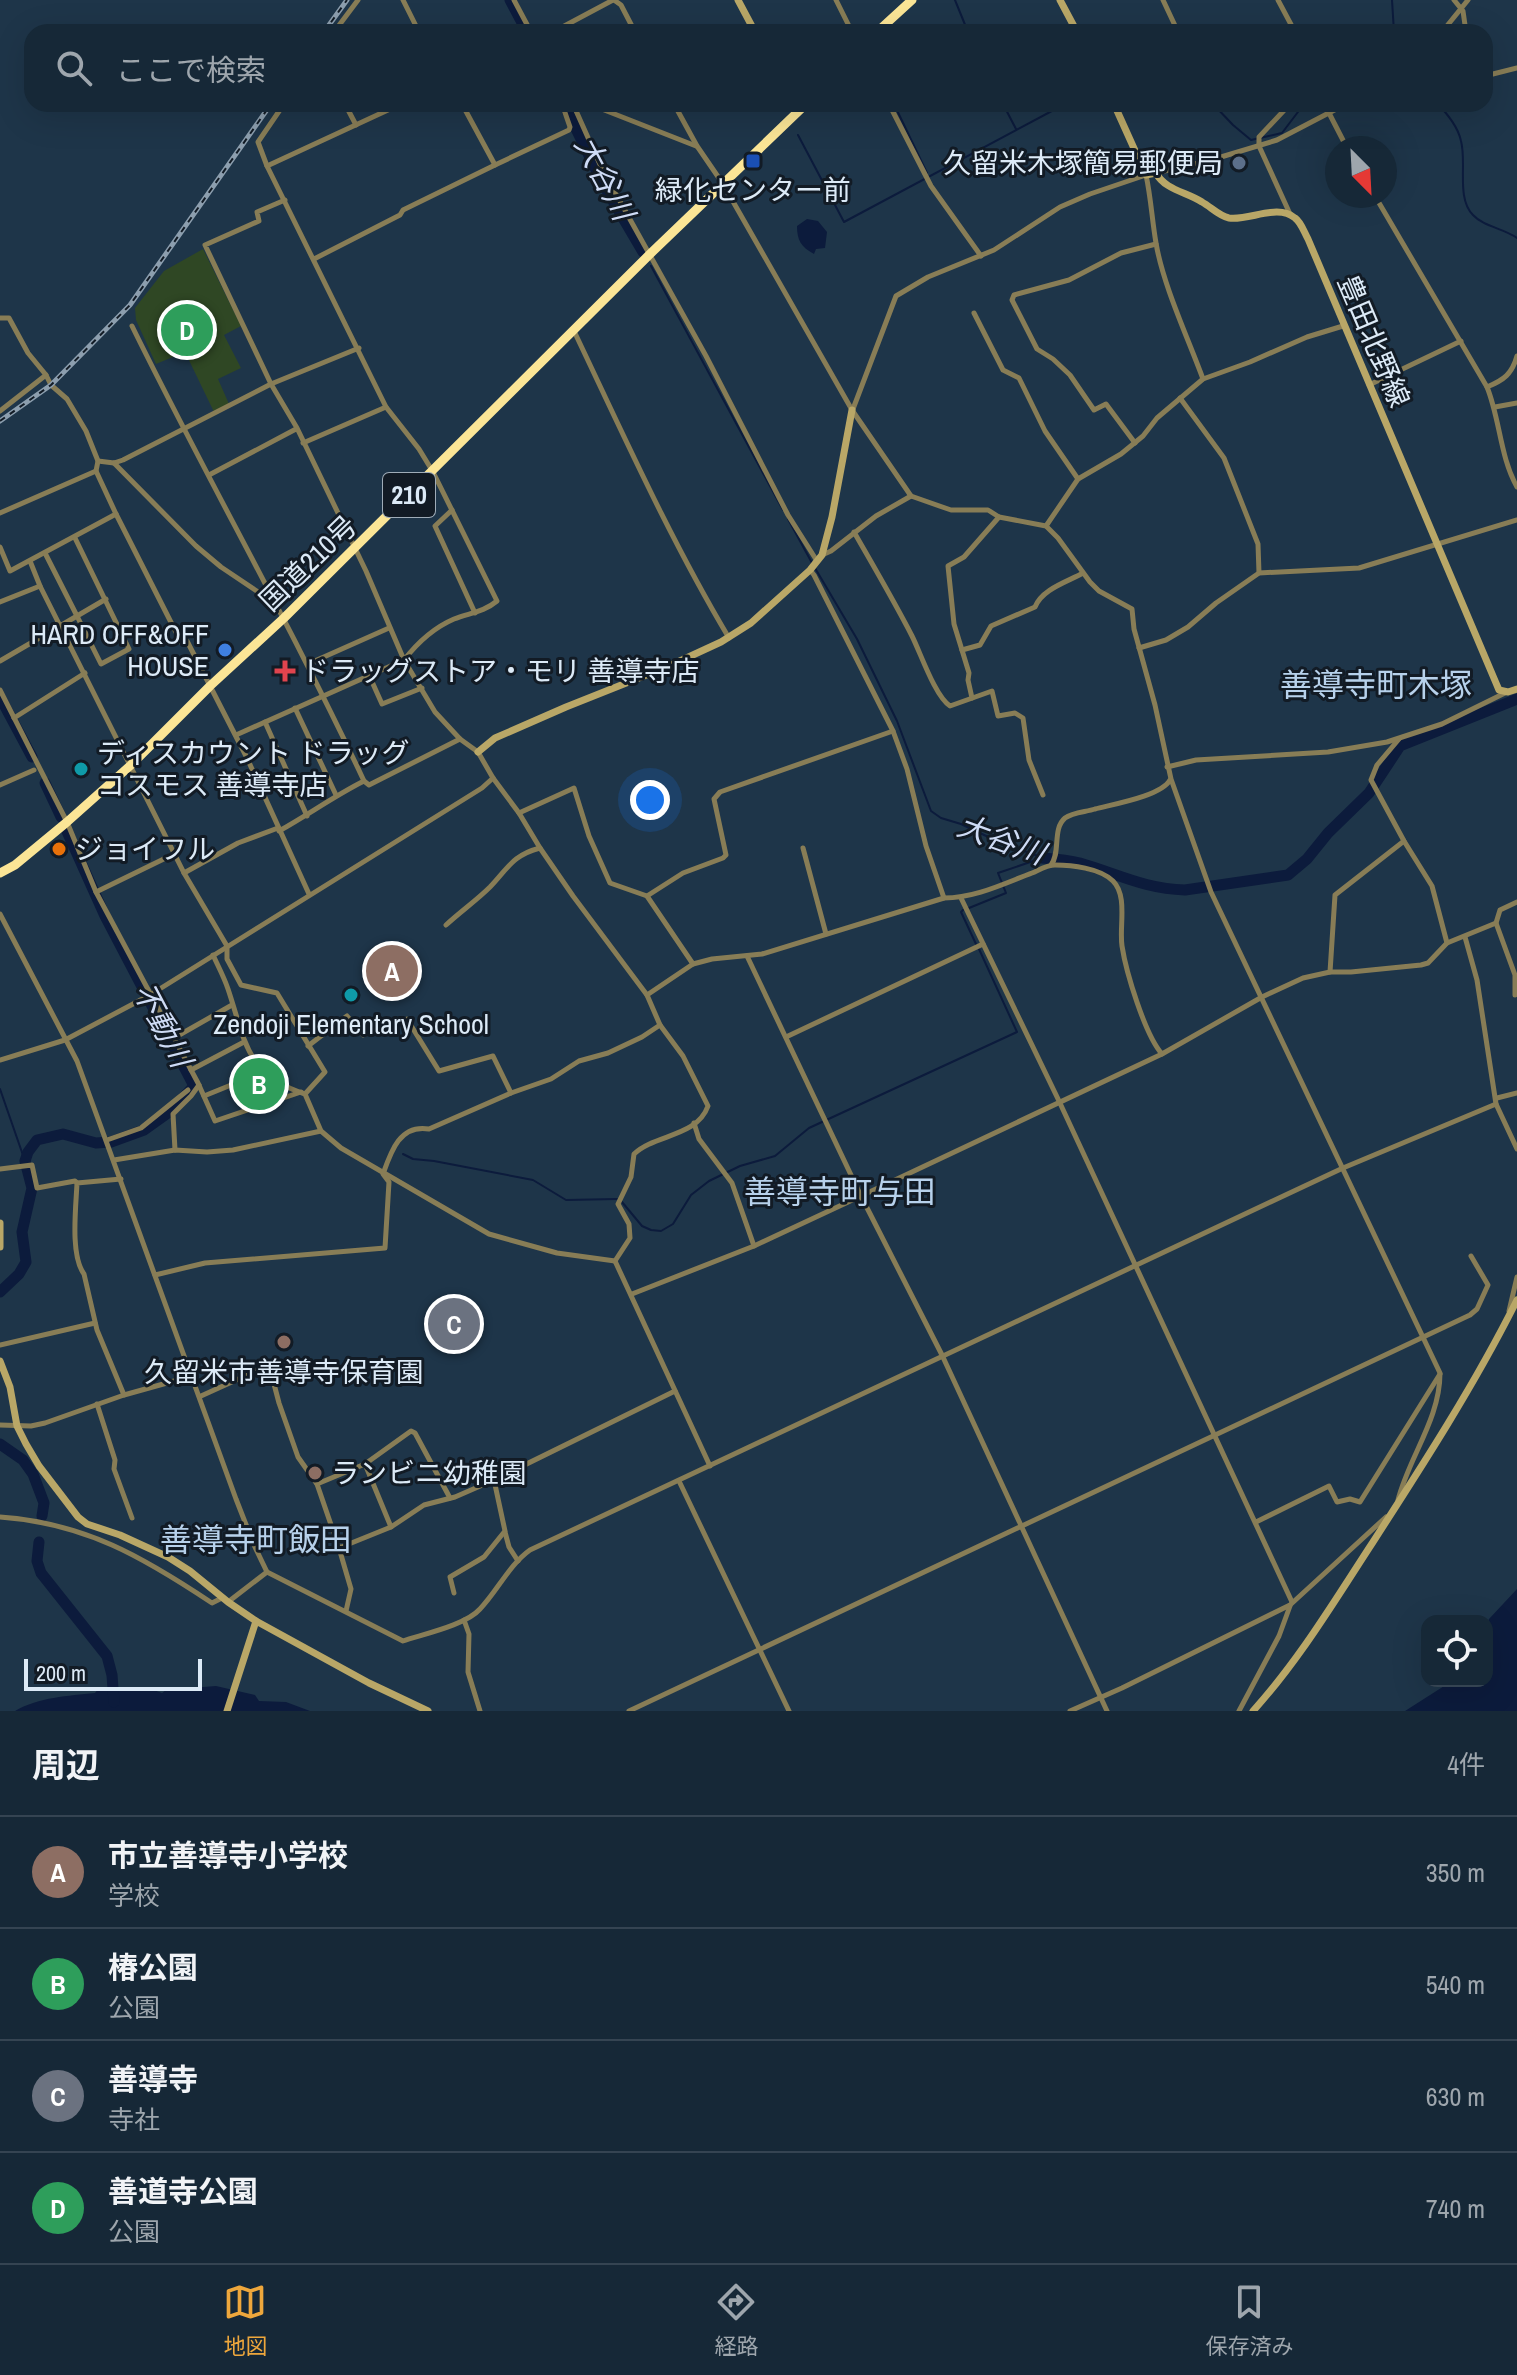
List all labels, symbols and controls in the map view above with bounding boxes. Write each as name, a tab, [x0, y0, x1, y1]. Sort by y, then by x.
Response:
search box	[24, 24, 1493, 112]
icon: search	[52, 46, 96, 90]
text: ここで検索	[116, 50, 266, 90]
water label: 大谷川	[566, 128, 645, 229]
north arrow	[1325, 136, 1397, 208]
place label: 久留米木塚簡易郵便局	[943, 144, 1223, 182]
marker: 緑化センター前	[744, 152, 762, 170]
marker: 久留米木塚簡易郵便局	[1230, 154, 1248, 172]
place label: 緑化センター前	[655, 171, 851, 209]
street label: 豊田北野線	[1329, 269, 1419, 413]
pin: D	[161, 300, 213, 360]
road number: 210	[383, 473, 435, 517]
street label: 国道210号	[251, 507, 365, 619]
place label: HARD OFF&OFF HOUSE	[30, 615, 209, 685]
marker: HARD OFF&OFF HOUSE	[216, 641, 234, 659]
place label: ドラッグストア・モリ 善導寺店	[301, 652, 699, 690]
marker: ドラッグストア・モリ 善導寺店	[276, 662, 294, 680]
district label: 善導寺町木塚	[1280, 663, 1472, 706]
place label: ディスカウント ドラッグ コスモス 善導寺店	[97, 734, 409, 804]
marker: ディスカウント ドラッグ コスモス 善導寺店	[72, 760, 90, 778]
your location	[630, 780, 670, 820]
water label: 大谷川	[952, 805, 1053, 874]
place label: ジョイフル	[75, 830, 215, 868]
marker: ジョイフル	[50, 840, 68, 858]
pin: A	[366, 941, 418, 1001]
water label: 不動川	[124, 975, 203, 1076]
marker: Zendoji Elementary School	[342, 986, 360, 1004]
place label: Zendoji Elementary School	[213, 1005, 489, 1043]
pin: B	[233, 1054, 285, 1114]
district label: 善導寺町与田	[744, 1170, 936, 1213]
pin: C	[428, 1294, 480, 1354]
marker: 久留米市善導寺保育園	[275, 1333, 293, 1351]
place label: 久留米市善導寺保育園	[144, 1353, 424, 1391]
place label: ランビニ幼稚園	[331, 1454, 527, 1492]
marker: ランビニ幼稚園	[306, 1464, 324, 1482]
district label: 善導寺町飯田	[160, 1518, 352, 1561]
map controls	[1421, 1615, 1493, 1687]
button: locate	[1421, 1615, 1493, 1687]
scale bar	[24, 1655, 202, 1691]
text: 200 m	[36, 1658, 86, 1688]
text: 周辺	[32, 1742, 100, 1788]
text: 4件	[1447, 1747, 1485, 1782]
text: 市立善導寺小学校	[108, 1835, 348, 1875]
text: A	[50, 1855, 66, 1890]
text: 350 m	[1426, 1855, 1485, 1890]
text: 学校	[108, 1878, 160, 1913]
text: 椿公園	[108, 1947, 198, 1987]
text: B	[50, 1967, 66, 2002]
text: 540 m	[1426, 1967, 1485, 2002]
text: 公園	[108, 1990, 160, 2025]
text: 善導寺	[108, 2059, 198, 2099]
text: C	[50, 2079, 66, 2114]
text: 630 m	[1426, 2079, 1485, 2114]
text: 寺社	[108, 2102, 160, 2137]
text: 善道寺公園	[108, 2171, 258, 2211]
text: D	[50, 2191, 66, 2226]
text: 740 m	[1426, 2191, 1485, 2226]
text: 公園	[108, 2214, 160, 2249]
tab: 地図	[223, 2280, 268, 2361]
tab: 経路	[714, 2280, 759, 2361]
tab: 保存済み	[1205, 2280, 1294, 2361]

